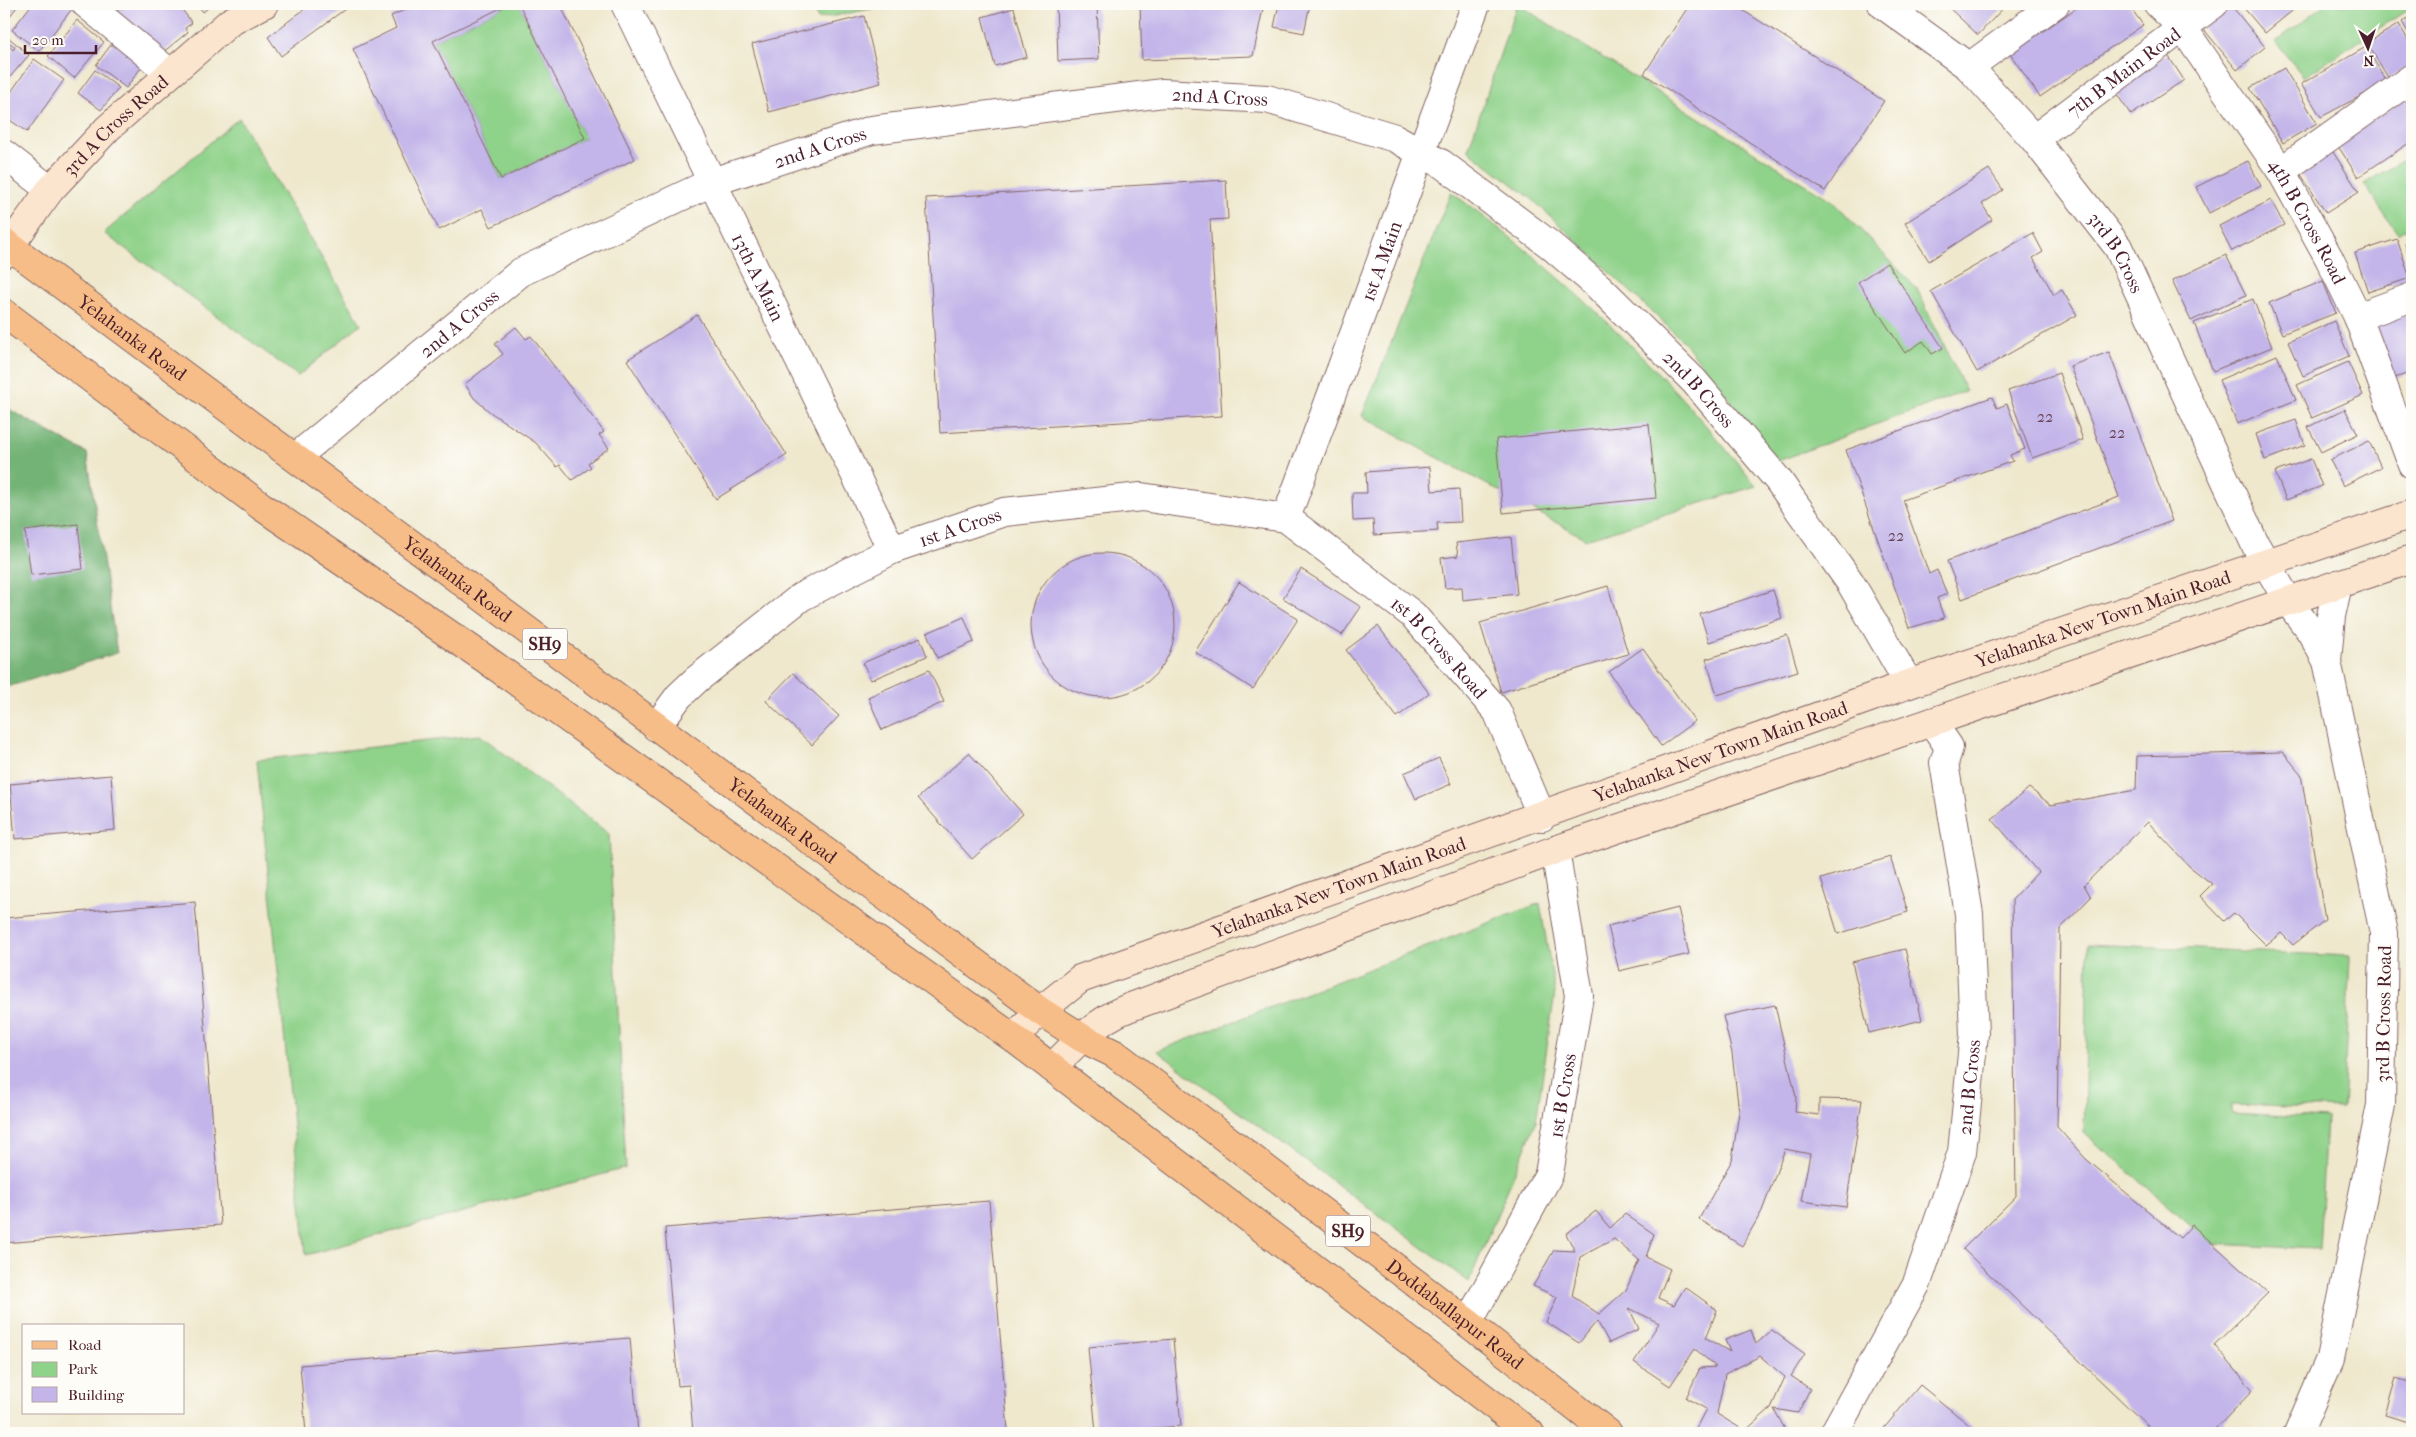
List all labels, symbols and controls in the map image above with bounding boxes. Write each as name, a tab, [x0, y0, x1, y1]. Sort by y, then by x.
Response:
scale bar	[25, 22, 96, 54]
street label: 7th B Main Road	[2063, 22, 2186, 122]
north arrow	[2344, 22, 2394, 72]
text: 20 m	[32, 31, 64, 49]
text: N	[2363, 52, 2374, 69]
street label: 3rd A Cross Road	[59, 70, 174, 181]
street label: 2nd A Cross	[1171, 84, 1268, 111]
street label: 2nd A Cross	[771, 123, 869, 173]
street label: 4th B Cross Road	[2264, 155, 2350, 289]
street label: 3rd B Cross	[2083, 208, 2148, 297]
street label: 1st A Main	[1357, 218, 1407, 305]
street label: 13th A Main	[727, 230, 788, 325]
street label: 2nd A Cross	[416, 285, 504, 363]
street label: Yelahanka Road	[72, 290, 191, 386]
street label: 2nd B Cross	[1658, 347, 1739, 432]
house number: 22	[2037, 407, 2053, 426]
house number: 22	[2109, 423, 2125, 442]
street label: 1st A Cross	[916, 504, 1004, 552]
house number: 22	[1888, 526, 1904, 545]
street label: Yelahanka Road	[397, 531, 516, 628]
street label: Yelahanka New Town Main Road	[1972, 566, 2234, 673]
street label: 1st B Cross Road	[1386, 592, 1492, 704]
road number: SH9	[522, 629, 568, 660]
street label: Yelahanka New Town Main Road	[1590, 697, 1851, 808]
street label: Yelahanka Road	[723, 773, 842, 869]
street label: Yelahanka New Town Main Road	[1208, 832, 1470, 944]
street label: 3rd B Cross Road	[2372, 945, 2396, 1083]
street label: 2nd B Cross	[1954, 1039, 1985, 1136]
street label: 1st B Cross	[1545, 1052, 1581, 1140]
road number: SH9	[1326, 1216, 1370, 1246]
street label: Doddaballapur Road	[1382, 1255, 1528, 1375]
legend	[22, 1324, 185, 1414]
text: Road	[68, 1336, 102, 1354]
text: Park	[68, 1360, 98, 1378]
text: Building	[68, 1386, 125, 1404]

